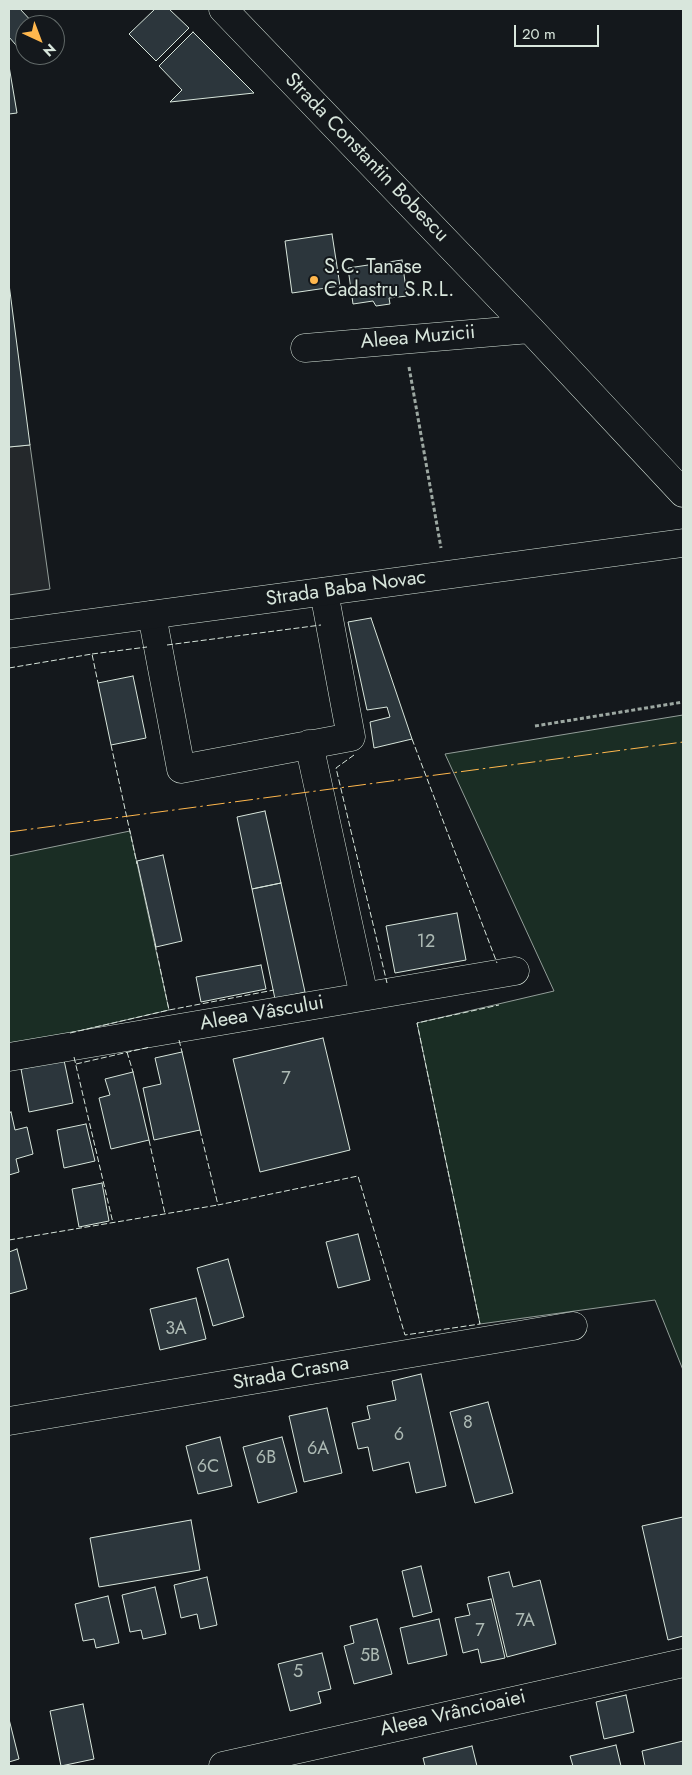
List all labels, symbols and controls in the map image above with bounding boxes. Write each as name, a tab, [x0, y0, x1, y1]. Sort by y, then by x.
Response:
north arrow	[15, 15, 65, 65]
scale bar	[517, 15, 602, 47]
text: 20 m	[522, 23, 556, 45]
text: N	[39, 39, 60, 61]
street label: Strada Constantin Bobescu	[279, 68, 453, 248]
place label: S.C. Tanase Cadastru S.R.L.	[324, 256, 454, 303]
marker: S.C. Tanase Cadastru S.R.L.	[308, 274, 320, 286]
street label: Aleea Muzicii	[360, 321, 476, 355]
street label: Strada Baba Novac	[265, 566, 427, 612]
house number: 12	[417, 932, 435, 954]
street label: Aleea Vâscului	[198, 991, 326, 1037]
house number: 7	[281, 1069, 291, 1091]
house number: 3A	[165, 1319, 187, 1341]
street label: Strada Crasna	[231, 1352, 351, 1396]
house number: 8	[463, 1413, 473, 1435]
house number: 6	[394, 1425, 404, 1447]
house number: 6A	[307, 1439, 329, 1461]
house number: 6B	[256, 1448, 276, 1470]
house number: 6C	[197, 1457, 219, 1479]
house number: 7A	[515, 1611, 535, 1633]
house number: 7	[475, 1621, 485, 1643]
house number: 5B	[360, 1646, 380, 1668]
house number: 5	[293, 1662, 303, 1684]
street label: Aleea Vrâncioaiei	[378, 1686, 528, 1742]

